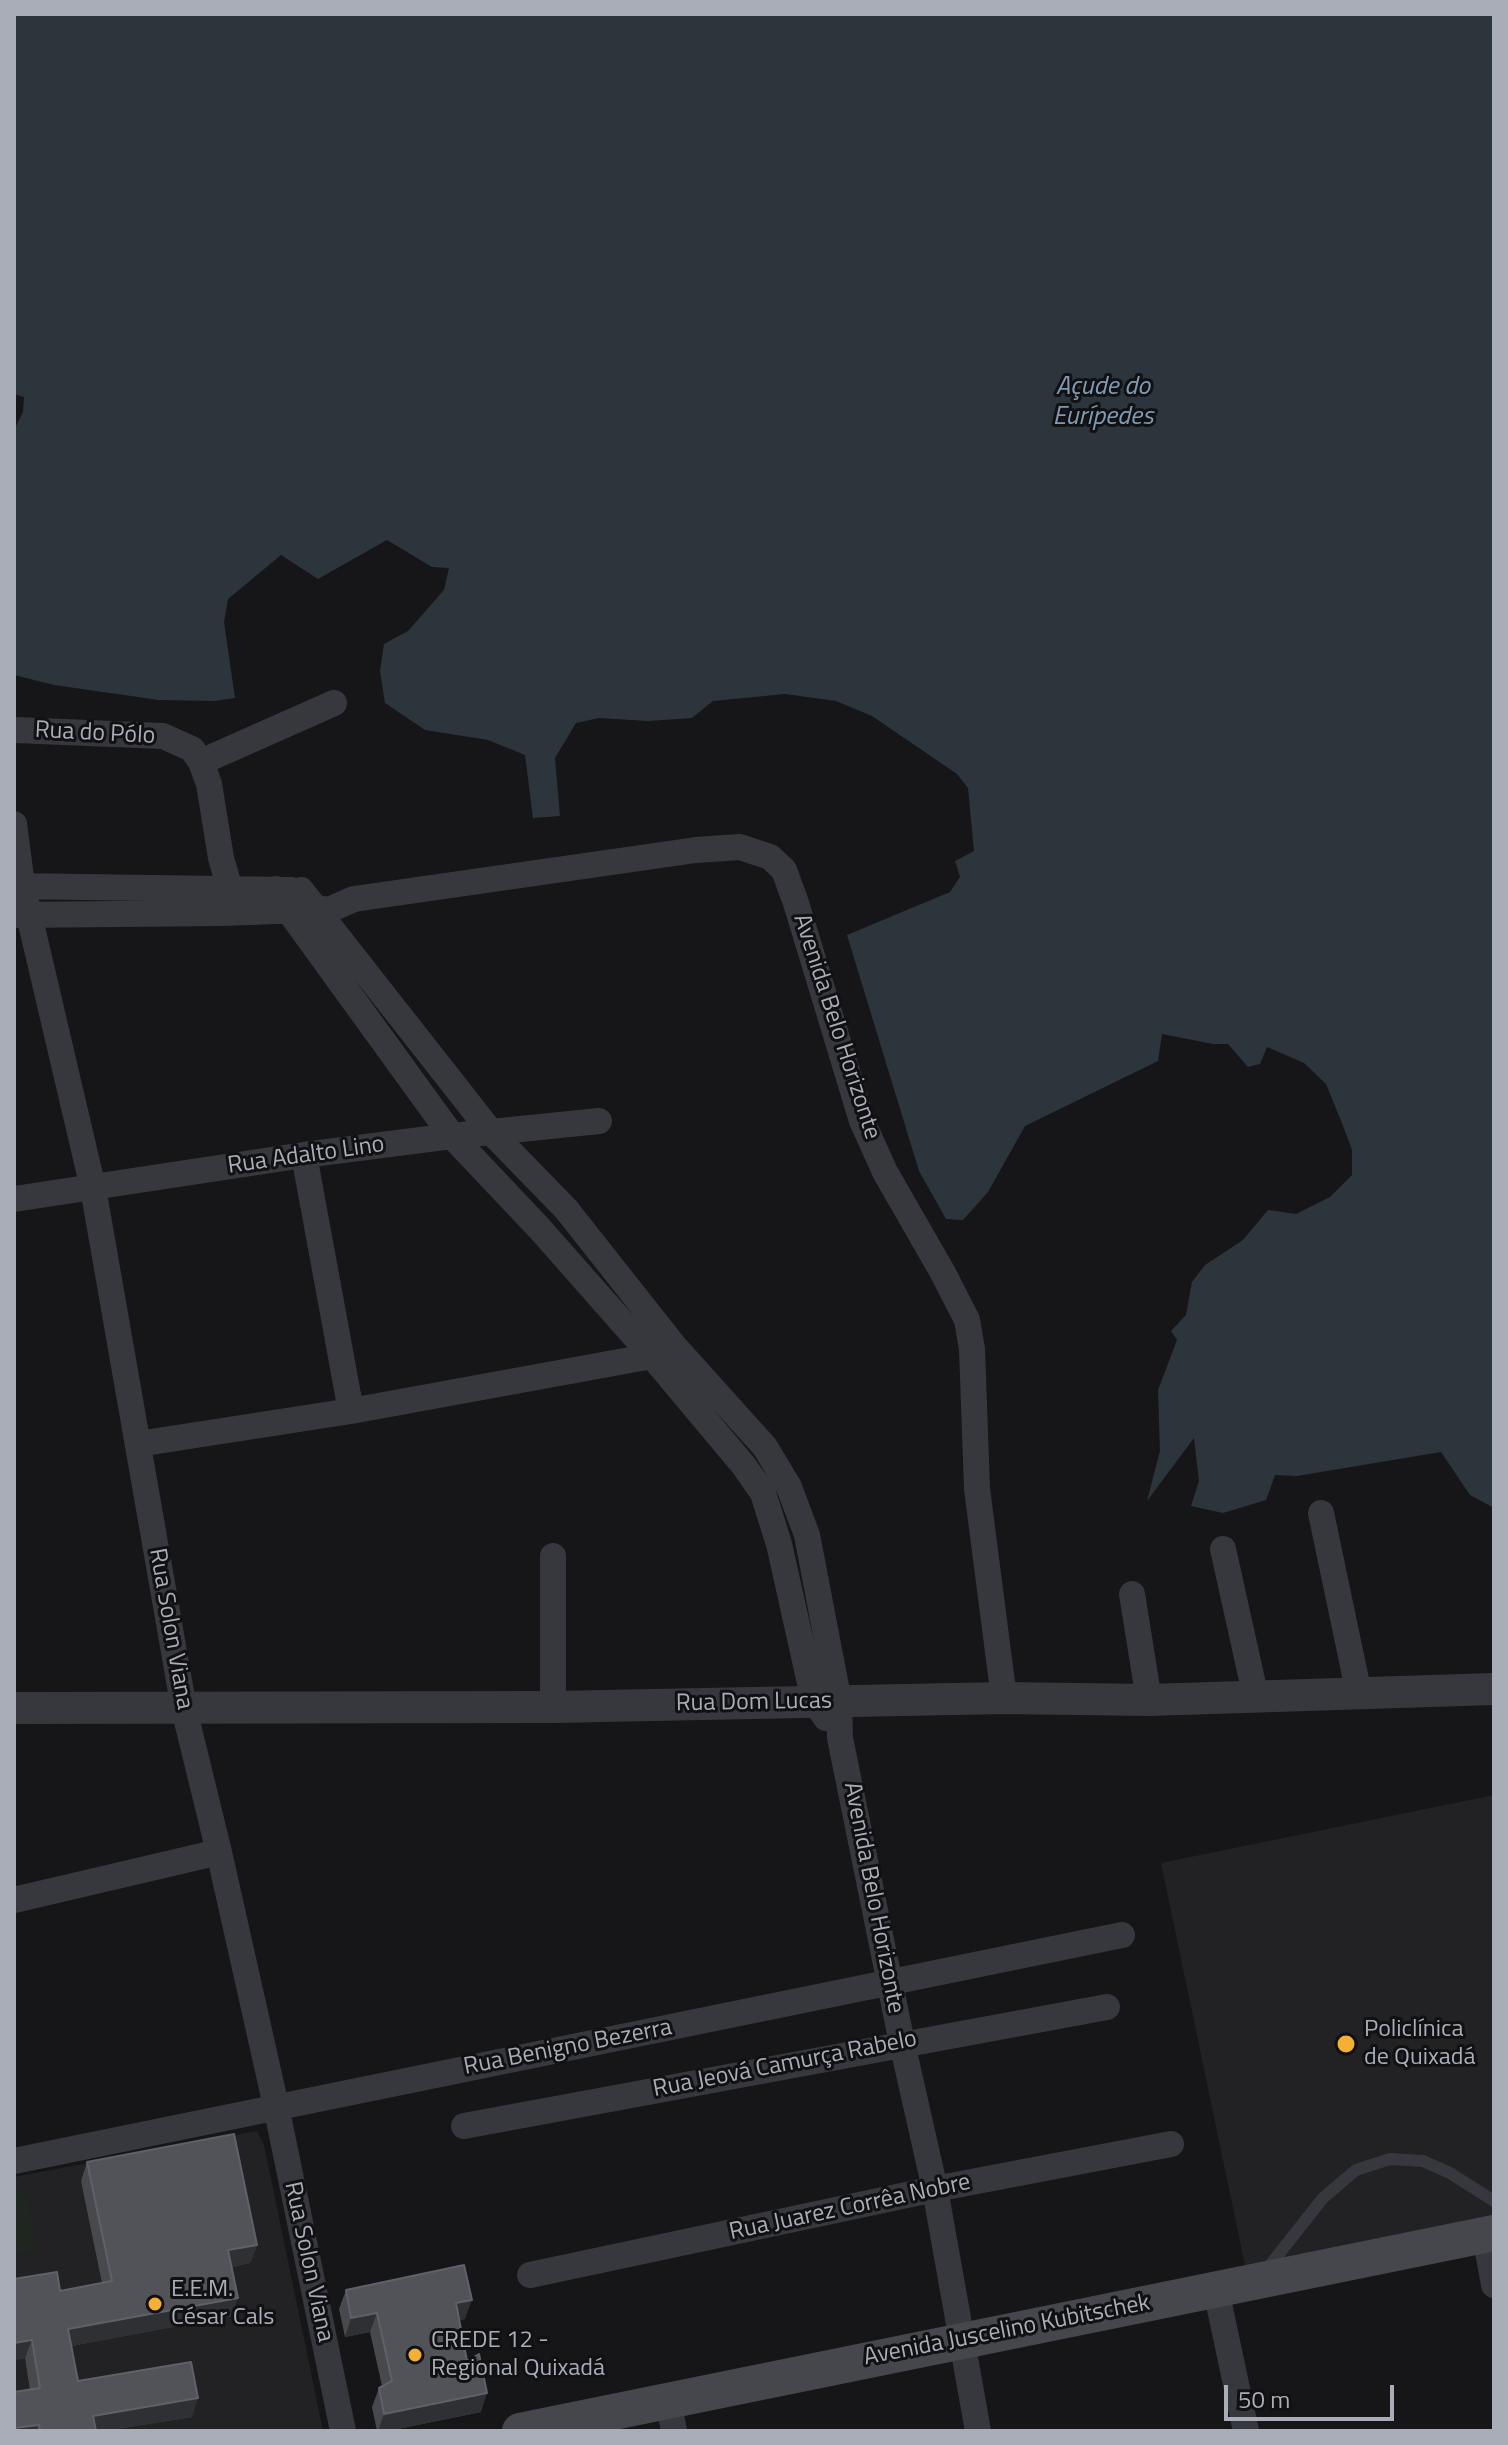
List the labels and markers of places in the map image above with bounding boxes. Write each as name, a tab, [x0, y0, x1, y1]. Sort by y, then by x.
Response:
place label: Policlínica de Quixadá	[1364, 2016, 1475, 2072]
marker: Policlínica de Quixadá	[1335, 2033, 1357, 2055]
place label: E.E.M. César Cals	[171, 2276, 274, 2332]
marker: E.E.M. César Cals	[146, 2295, 164, 2313]
place label: CREDE 12 - Regional Quixadá	[431, 2327, 605, 2383]
marker: CREDE 12 - Regional Quixadá	[406, 2346, 424, 2364]

